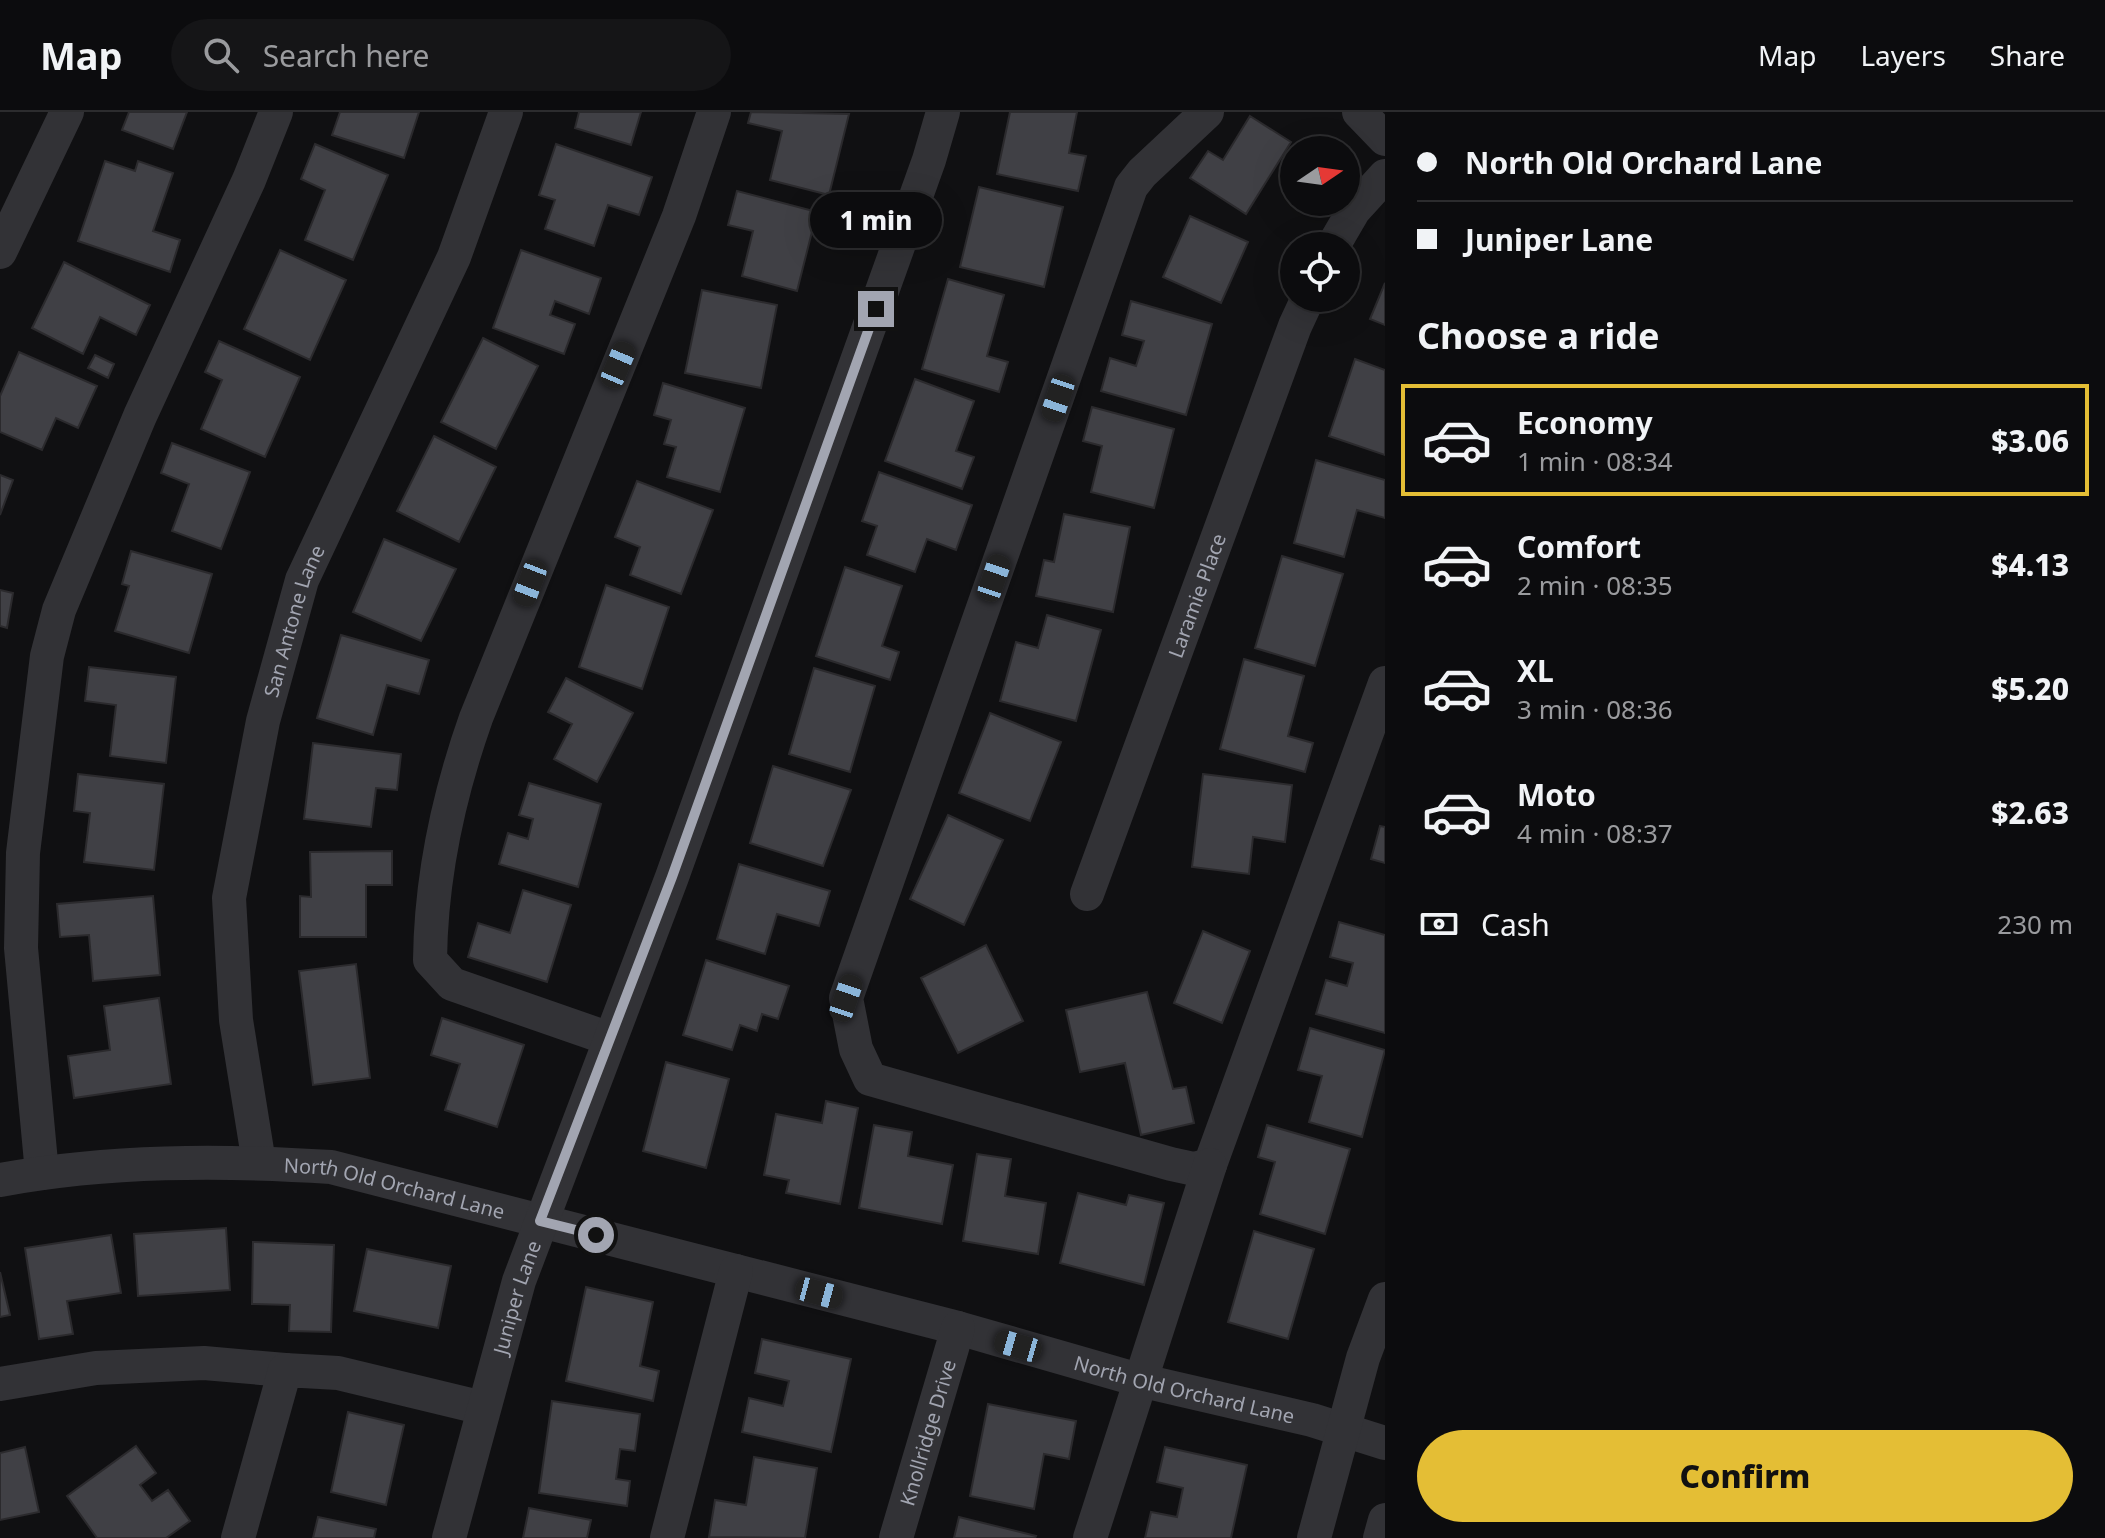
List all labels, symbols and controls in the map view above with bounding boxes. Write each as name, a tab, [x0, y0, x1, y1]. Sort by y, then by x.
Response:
search box	[171, 19, 731, 91]
text: Map	[40, 29, 123, 81]
icon: search	[199, 33, 243, 77]
text: Search here	[263, 35, 430, 76]
text: Map	[1758, 36, 1816, 74]
text: Layers	[1860, 36, 1946, 74]
text: Share	[1990, 36, 2065, 74]
north arrow	[1280, 136, 1360, 216]
map controls	[1280, 136, 1360, 312]
text: North Old Orchard Lane	[1465, 142, 1823, 183]
callout: 1 min	[810, 193, 942, 249]
text: 1 min	[840, 202, 912, 238]
text: Juniper Lane	[1465, 219, 1653, 260]
button: locate	[1280, 232, 1360, 312]
route end	[858, 291, 894, 327]
text: Choose a ride	[1417, 311, 1659, 360]
car	[598, 338, 638, 392]
car	[1039, 371, 1077, 425]
text: Economy	[1517, 402, 1653, 443]
icon: car	[1421, 404, 1493, 476]
text: $3.06	[1991, 420, 2069, 461]
text: 1 min · 08:34	[1517, 443, 1673, 479]
text: Comfort	[1517, 526, 1641, 567]
icon: car	[1421, 528, 1493, 600]
street label: Laramie Place	[1161, 529, 1231, 661]
street label: San Antone Lane	[257, 540, 330, 700]
text: $4.13	[1991, 544, 2069, 585]
car	[975, 551, 1013, 605]
car	[510, 556, 550, 610]
text: 2 min · 08:35	[1517, 567, 1673, 603]
text: XL	[1517, 650, 1554, 691]
icon: car	[1421, 652, 1493, 724]
text: $5.20	[1991, 668, 2069, 709]
text: 3 min · 08:36	[1517, 691, 1673, 727]
text: Moto	[1517, 774, 1596, 815]
icon: car	[1421, 776, 1493, 848]
text: $2.63	[1991, 792, 2069, 833]
text: 4 min · 08:37	[1517, 815, 1673, 851]
icon: cash	[1417, 902, 1461, 946]
text: Cash	[1481, 904, 1550, 945]
text: 230 m	[1997, 906, 2073, 942]
car	[827, 971, 865, 1025]
street label: North Old Orchard Lane	[283, 1151, 508, 1225]
route start	[578, 1217, 614, 1253]
street label: Juniper Lane	[486, 1236, 547, 1359]
car	[793, 1275, 845, 1311]
car	[992, 1328, 1044, 1364]
street label: North Old Orchard Lane	[1071, 1349, 1297, 1429]
street label: Knollridge Drive	[893, 1356, 962, 1509]
button: Confirm	[1417, 1430, 2073, 1522]

